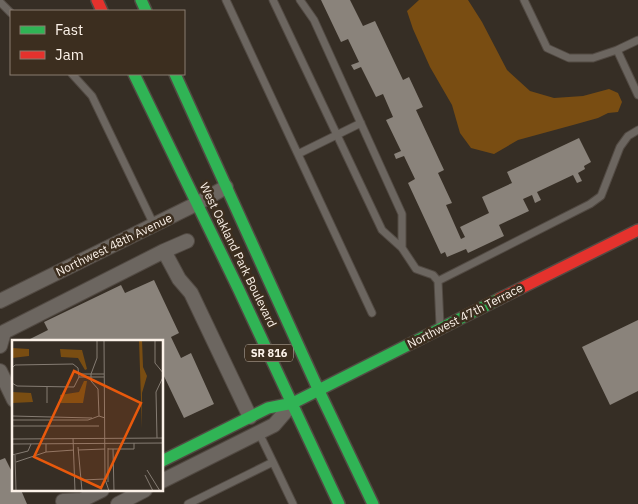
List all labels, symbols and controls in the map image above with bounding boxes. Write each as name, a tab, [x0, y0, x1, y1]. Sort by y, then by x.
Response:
legend	[10, 10, 185, 75]
text: Fast	[55, 20, 83, 39]
text: Jam	[55, 45, 84, 64]
street label: West Oakland Park Boulevard	[197, 180, 280, 330]
street label: Northwest 48th Avenue	[53, 210, 175, 279]
street label: Northwest 47th Terrace	[404, 280, 525, 351]
inset map	[12, 340, 164, 492]
road number: SR 816	[245, 344, 293, 362]

